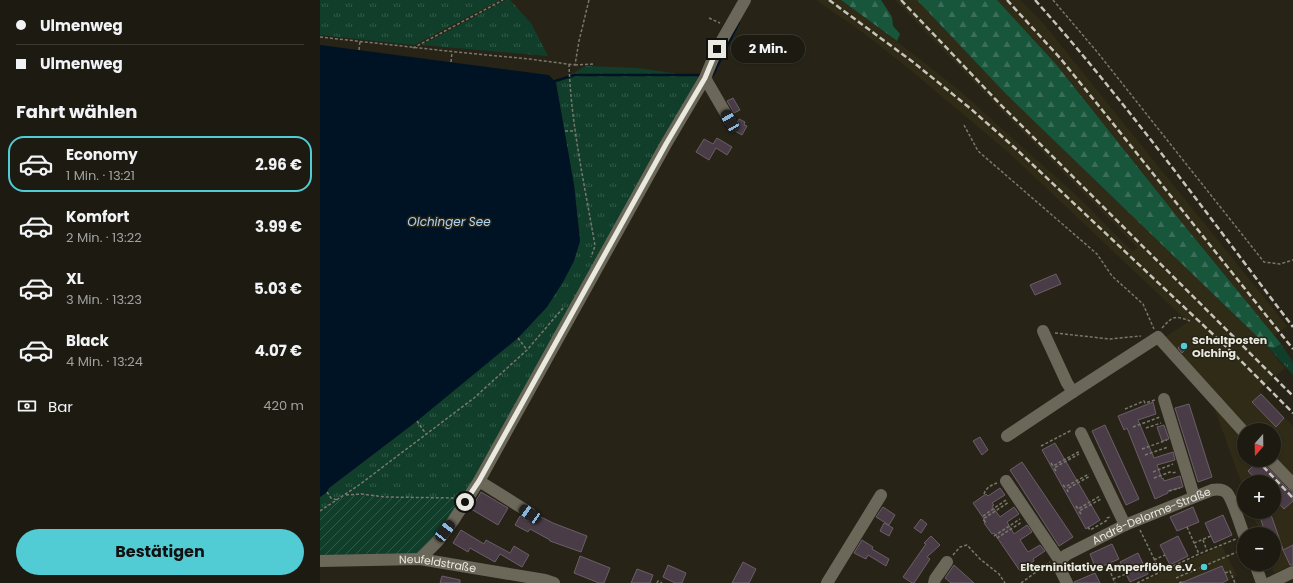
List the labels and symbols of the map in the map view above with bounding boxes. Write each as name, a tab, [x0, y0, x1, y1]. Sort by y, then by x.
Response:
callout: 2 Min.	[731, 35, 805, 63]
route end	[708, 40, 726, 58]
car	[719, 108, 741, 134]
water label: Olchinger See	[407, 213, 491, 230]
place label: Schaltposten Olching	[1192, 332, 1267, 361]
marker: Schaltposten Olching	[1179, 341, 1189, 351]
north arrow	[1237, 423, 1281, 467]
street label: André-Delorme-Straße	[1089, 483, 1213, 549]
route start	[456, 493, 474, 511]
car	[517, 502, 543, 526]
car	[433, 518, 457, 544]
street label: Neufeldstraße	[399, 551, 478, 576]
place label: Elterninitiative Amperflöhe e.V.	[1020, 559, 1196, 575]
marker: Elterninitiative Amperflöhe e.V.	[1199, 562, 1209, 572]

